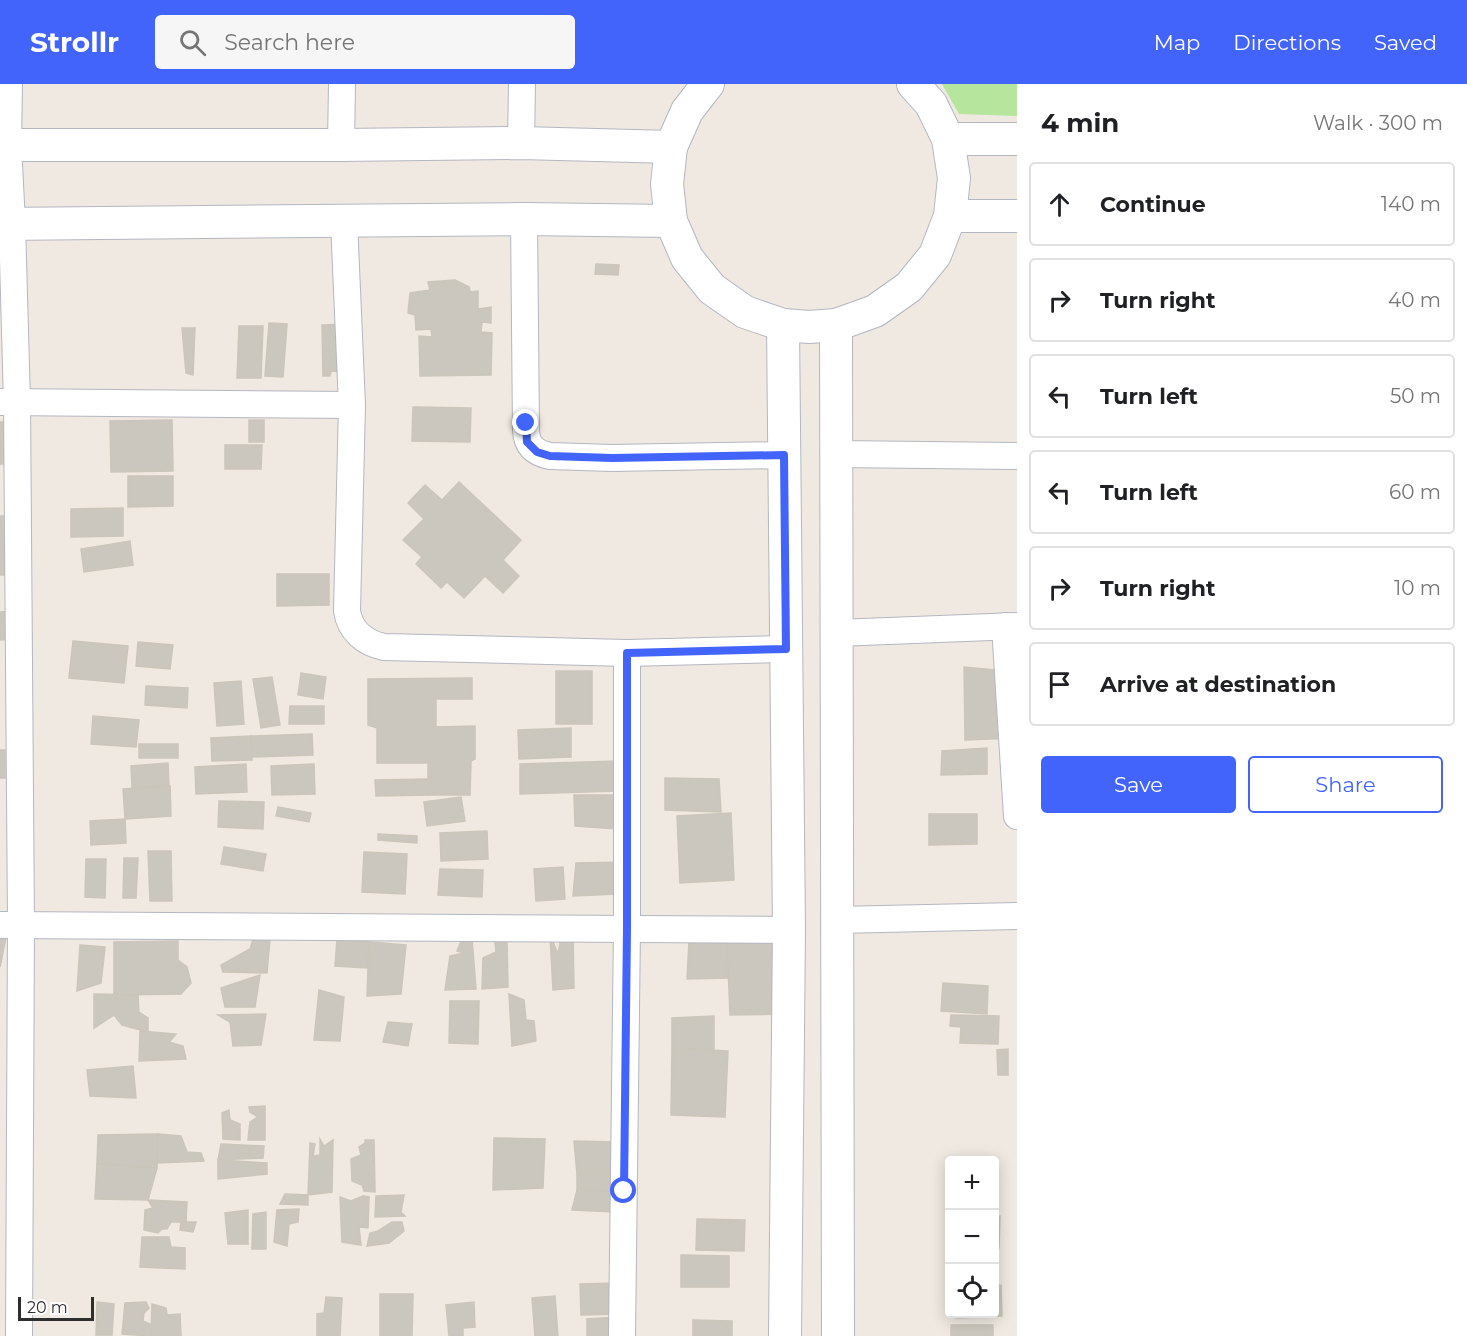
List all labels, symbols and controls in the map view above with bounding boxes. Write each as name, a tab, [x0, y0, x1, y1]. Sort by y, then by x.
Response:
search box	[155, 15, 575, 69]
text: Strollr	[30, 25, 119, 59]
icon: search	[176, 26, 209, 59]
text: Search here	[224, 29, 355, 56]
text: Map	[1154, 30, 1200, 55]
text: Directions	[1233, 30, 1341, 55]
text: Saved	[1374, 30, 1437, 55]
text: 4 min	[1041, 107, 1119, 139]
text: Walk · 300 m	[1313, 111, 1443, 135]
icon: ahead	[1043, 188, 1076, 221]
text: Continue	[1100, 191, 1206, 218]
text: 140 m	[1381, 192, 1441, 216]
icon: right	[1043, 284, 1076, 317]
text: Turn right	[1100, 287, 1215, 314]
text: 40 m	[1388, 288, 1441, 312]
icon: left	[1043, 380, 1076, 413]
text: Turn left	[1100, 383, 1198, 410]
text: 50 m	[1390, 384, 1441, 408]
route end	[512, 409, 538, 435]
icon: left	[1043, 476, 1076, 509]
text: Turn left	[1100, 479, 1198, 506]
text: 60 m	[1389, 480, 1441, 504]
icon: right	[1043, 572, 1076, 605]
text: Turn right	[1100, 575, 1215, 602]
text: 10 m	[1394, 576, 1441, 600]
icon: arrive	[1043, 668, 1076, 701]
text: Arrive at destination	[1100, 671, 1336, 698]
button: Save	[1041, 756, 1236, 813]
button: Share	[1248, 756, 1443, 813]
map controls	[945, 1156, 999, 1318]
button: +	[945, 1156, 999, 1210]
route start	[610, 1177, 636, 1203]
button: −	[945, 1210, 999, 1264]
button: locate	[945, 1264, 999, 1318]
scale bar	[18, 1294, 94, 1322]
text: 20 m	[27, 1298, 68, 1317]

